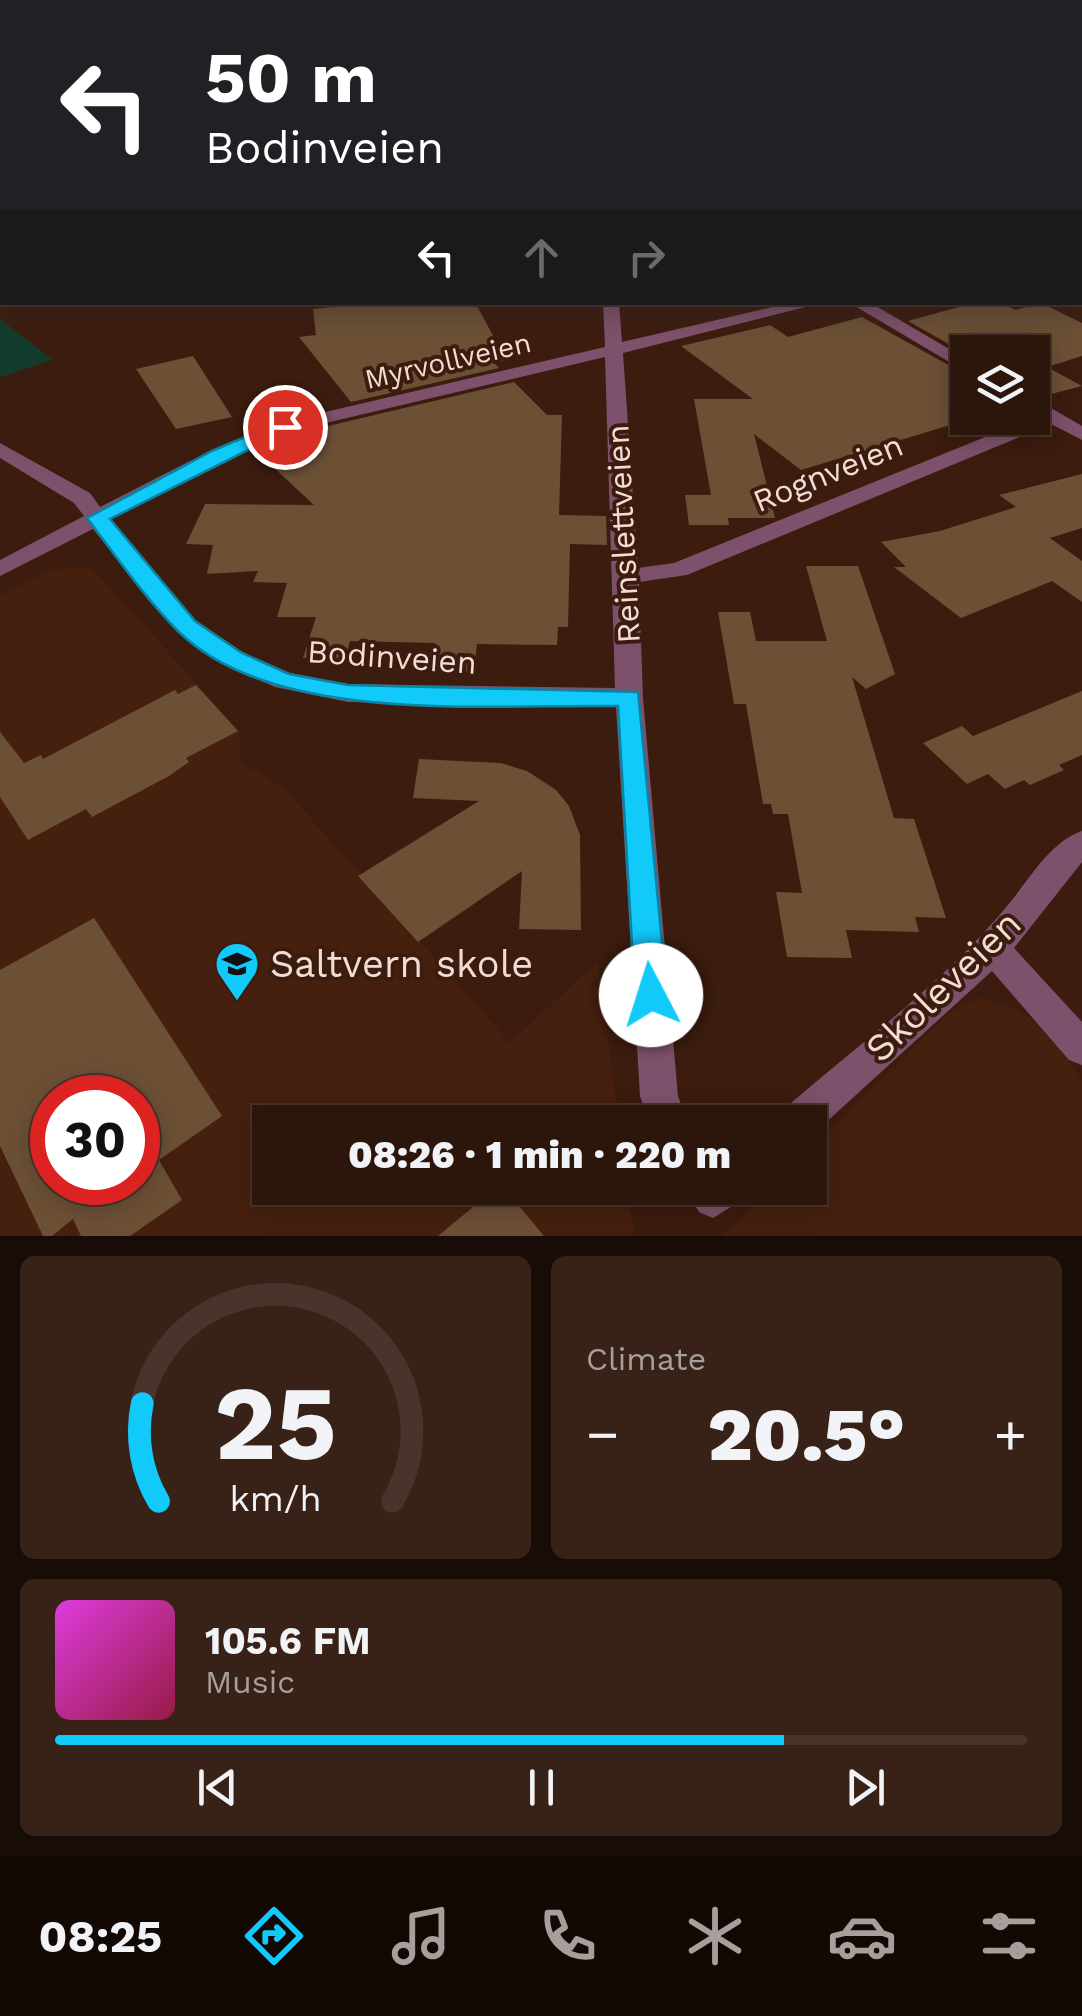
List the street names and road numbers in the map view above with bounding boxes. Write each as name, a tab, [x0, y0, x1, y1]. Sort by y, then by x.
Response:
street label: Myrvollveien	[362, 326, 534, 396]
street label: Reinslettveien	[598, 424, 648, 644]
street label: Rognveien	[748, 426, 908, 520]
street label: Bodinveien	[306, 632, 478, 682]
street label: Skoleveien	[856, 901, 1030, 1071]

